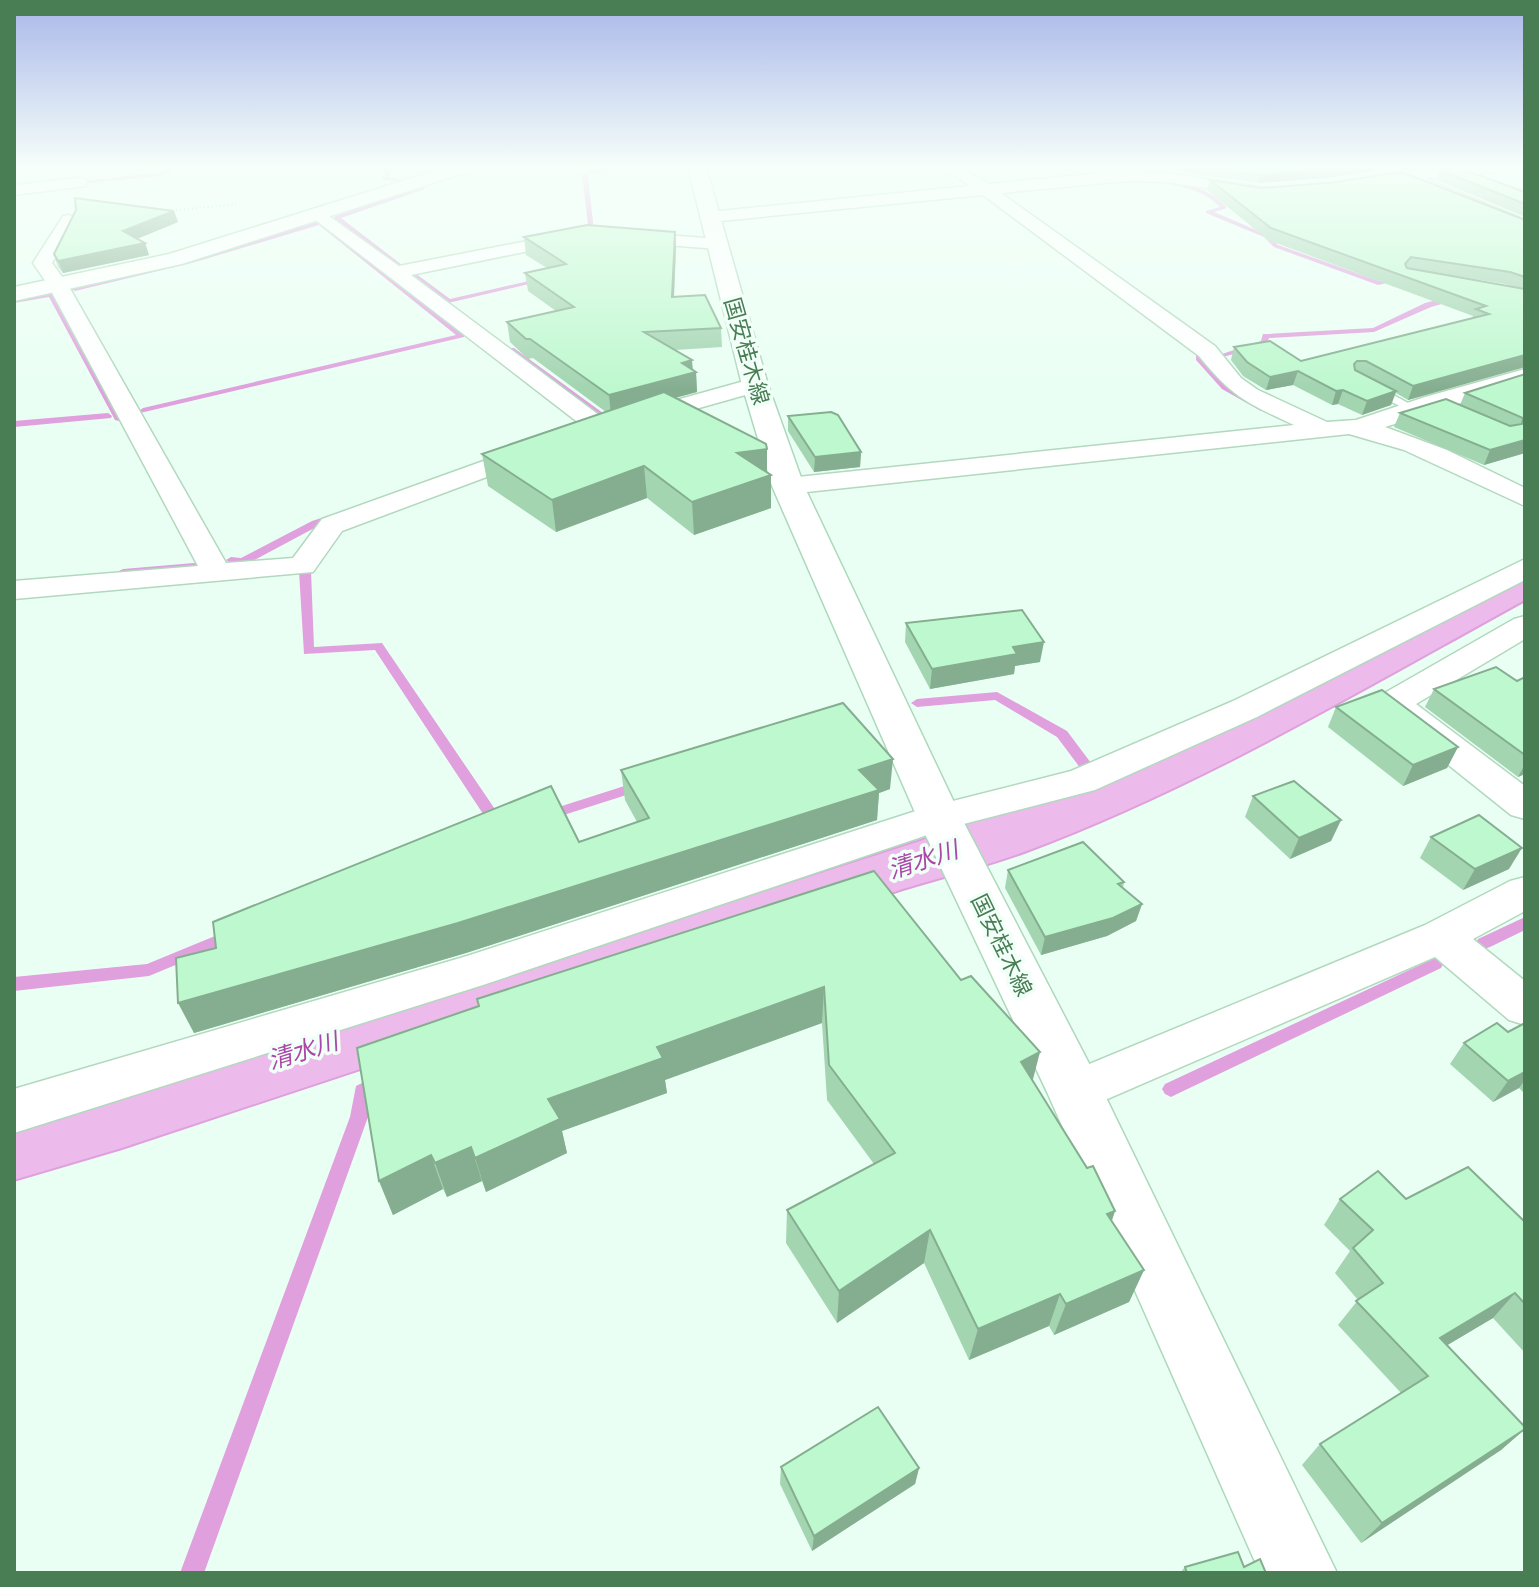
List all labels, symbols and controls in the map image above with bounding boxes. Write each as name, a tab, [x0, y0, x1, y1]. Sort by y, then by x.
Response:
street label: 国安桂木線	[718, 295, 775, 408]
water label: 清水川	[884, 834, 964, 884]
street label: 国安桂木線	[965, 890, 1038, 1001]
water label: 清水川	[264, 1025, 344, 1075]

